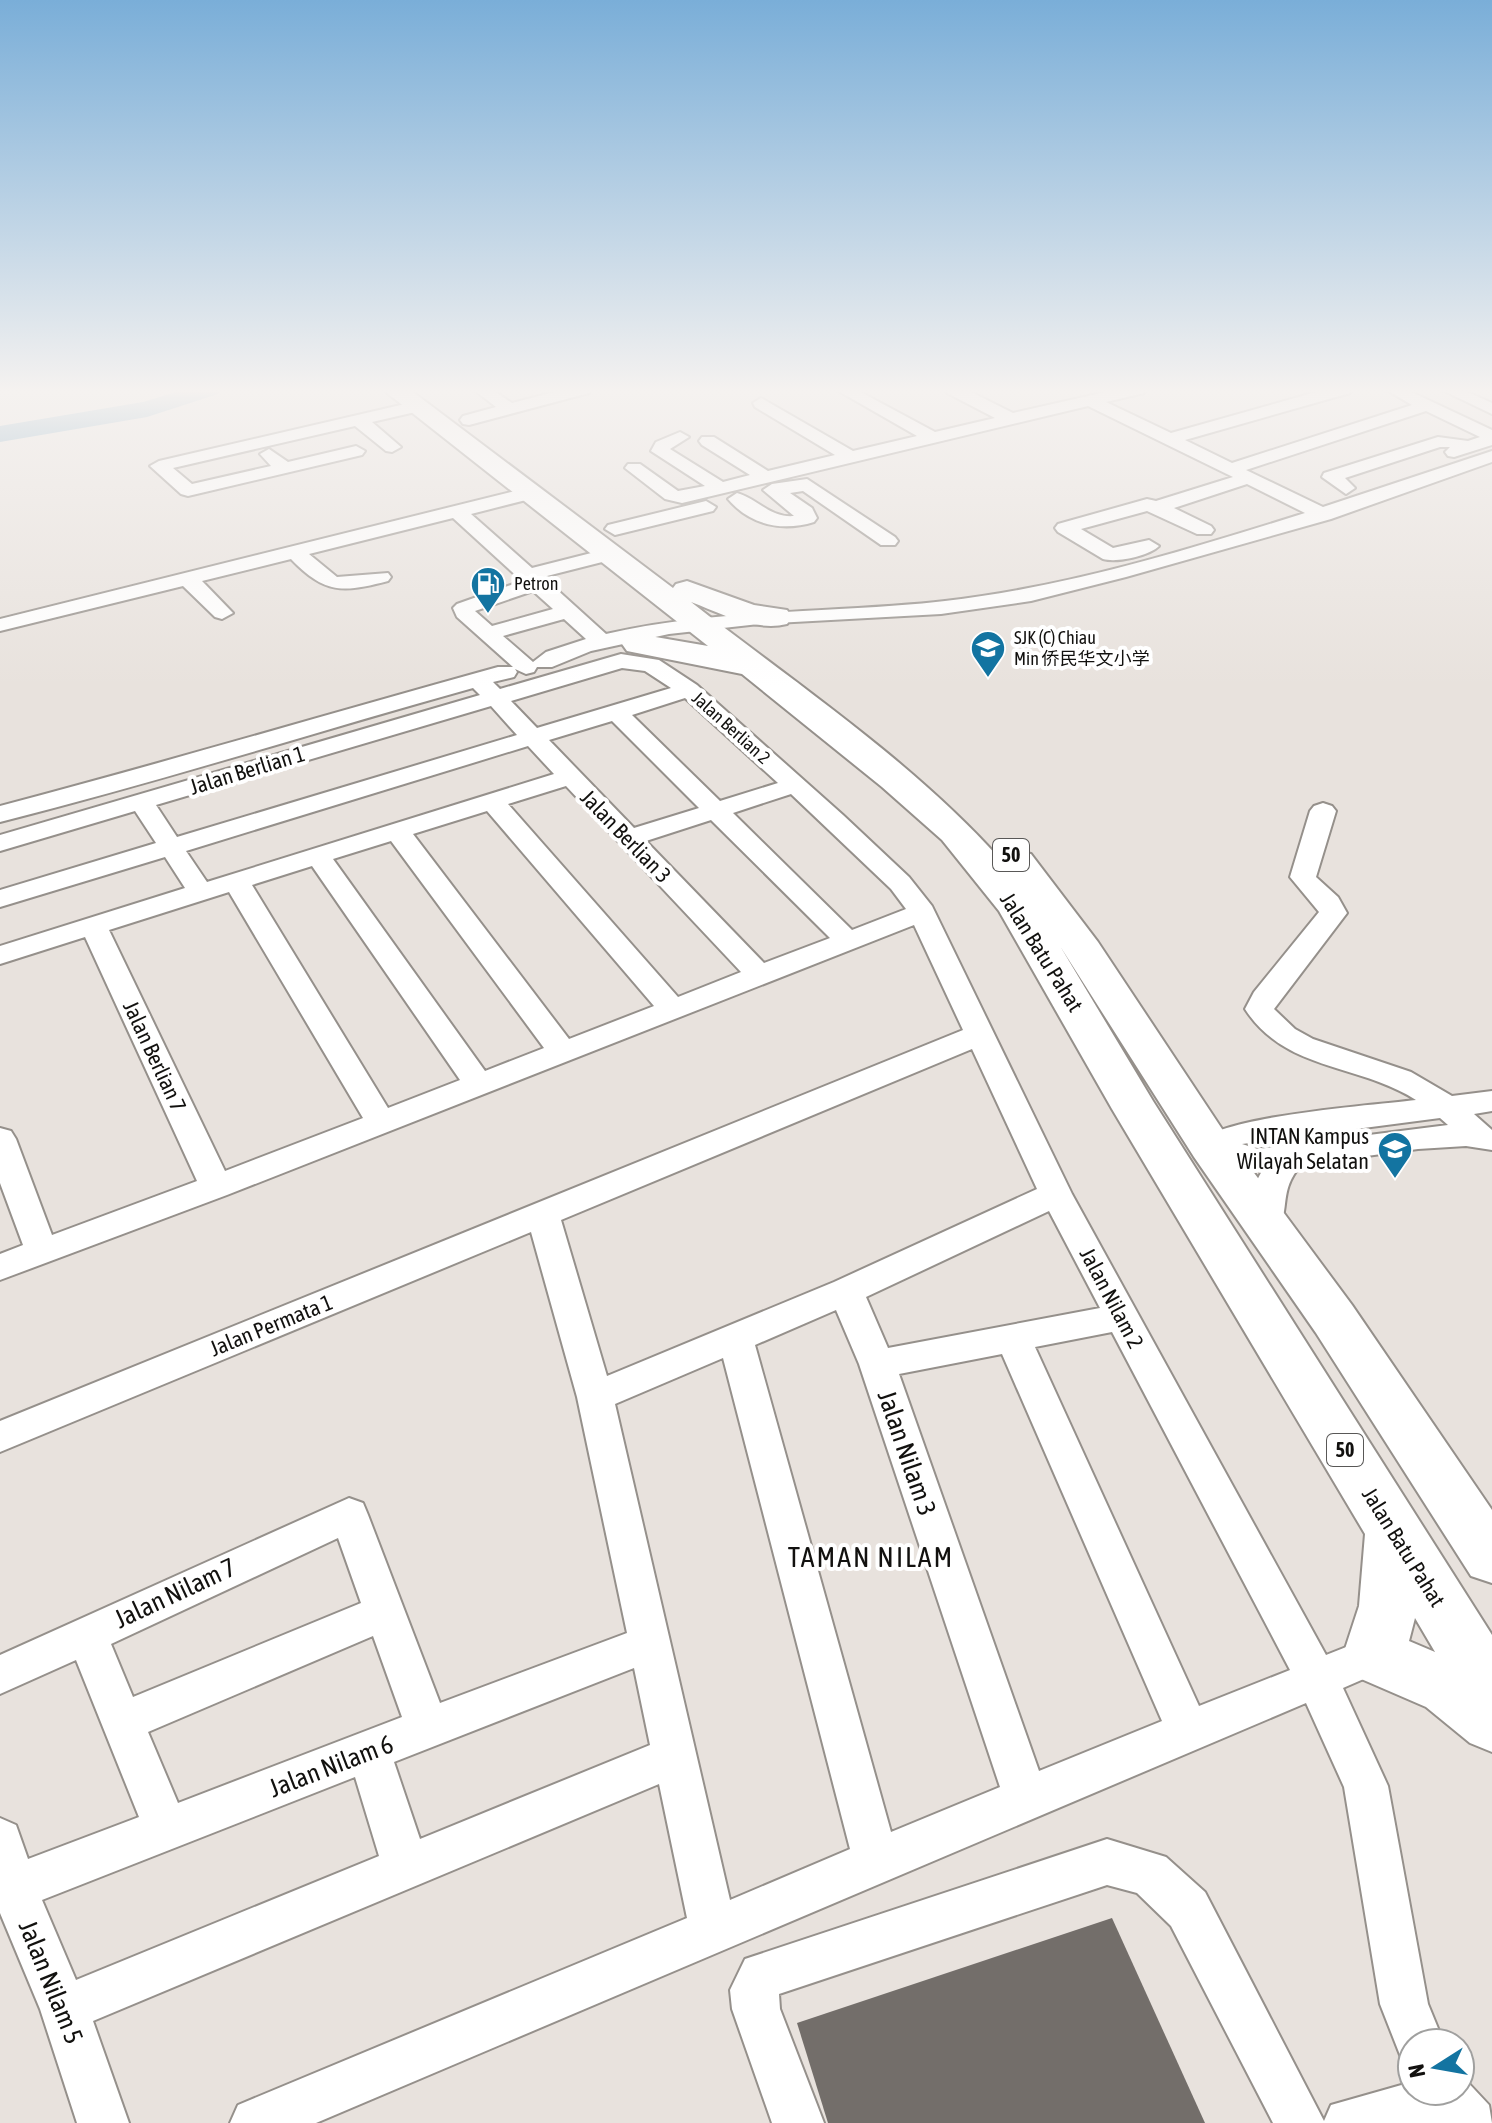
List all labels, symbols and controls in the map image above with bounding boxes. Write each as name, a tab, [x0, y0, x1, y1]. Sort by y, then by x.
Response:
fuel station icon: Petron	[469, 565, 507, 615]
place label: Petron	[514, 573, 559, 594]
place label: SJK (C) Chiau Min 侨民华文小学	[1014, 627, 1149, 669]
school or university icon: SJK (C) Chiau Min 侨民华文小学	[969, 629, 1007, 679]
street label: Jalan Berlian 2	[688, 687, 775, 768]
street label: Jalan Berlian 1	[186, 740, 308, 800]
street label: Jalan Berlian 3	[575, 784, 677, 888]
road number: 50	[993, 839, 1029, 871]
street label: Jalan Batu Pahat	[995, 888, 1089, 1016]
street label: Jalan Berlian 7	[118, 997, 192, 1115]
place label: INTAN Kampus Wilayah Selatan	[1237, 1123, 1369, 1174]
school or university icon: INTAN Kampus Wilayah Selatan	[1376, 1130, 1414, 1180]
street label: Jalan Nilam 2	[1075, 1243, 1149, 1353]
street label: Jalan Permata 1	[206, 1289, 336, 1361]
street label: Jalan Nilam 3	[872, 1386, 942, 1520]
road number: 50	[1327, 1434, 1363, 1466]
street label: Jalan Batu Pahat	[1357, 1483, 1451, 1611]
district label: TAMAN NILAM	[788, 1541, 954, 1573]
street label: Jalan Nilam 7	[110, 1552, 240, 1634]
street label: Jalan Nilam 6	[265, 1729, 397, 1803]
street label: Jalan Nilam 5	[13, 1916, 89, 2048]
north arrow	[1396, 2027, 1476, 2107]
text: N	[1402, 2062, 1430, 2080]

